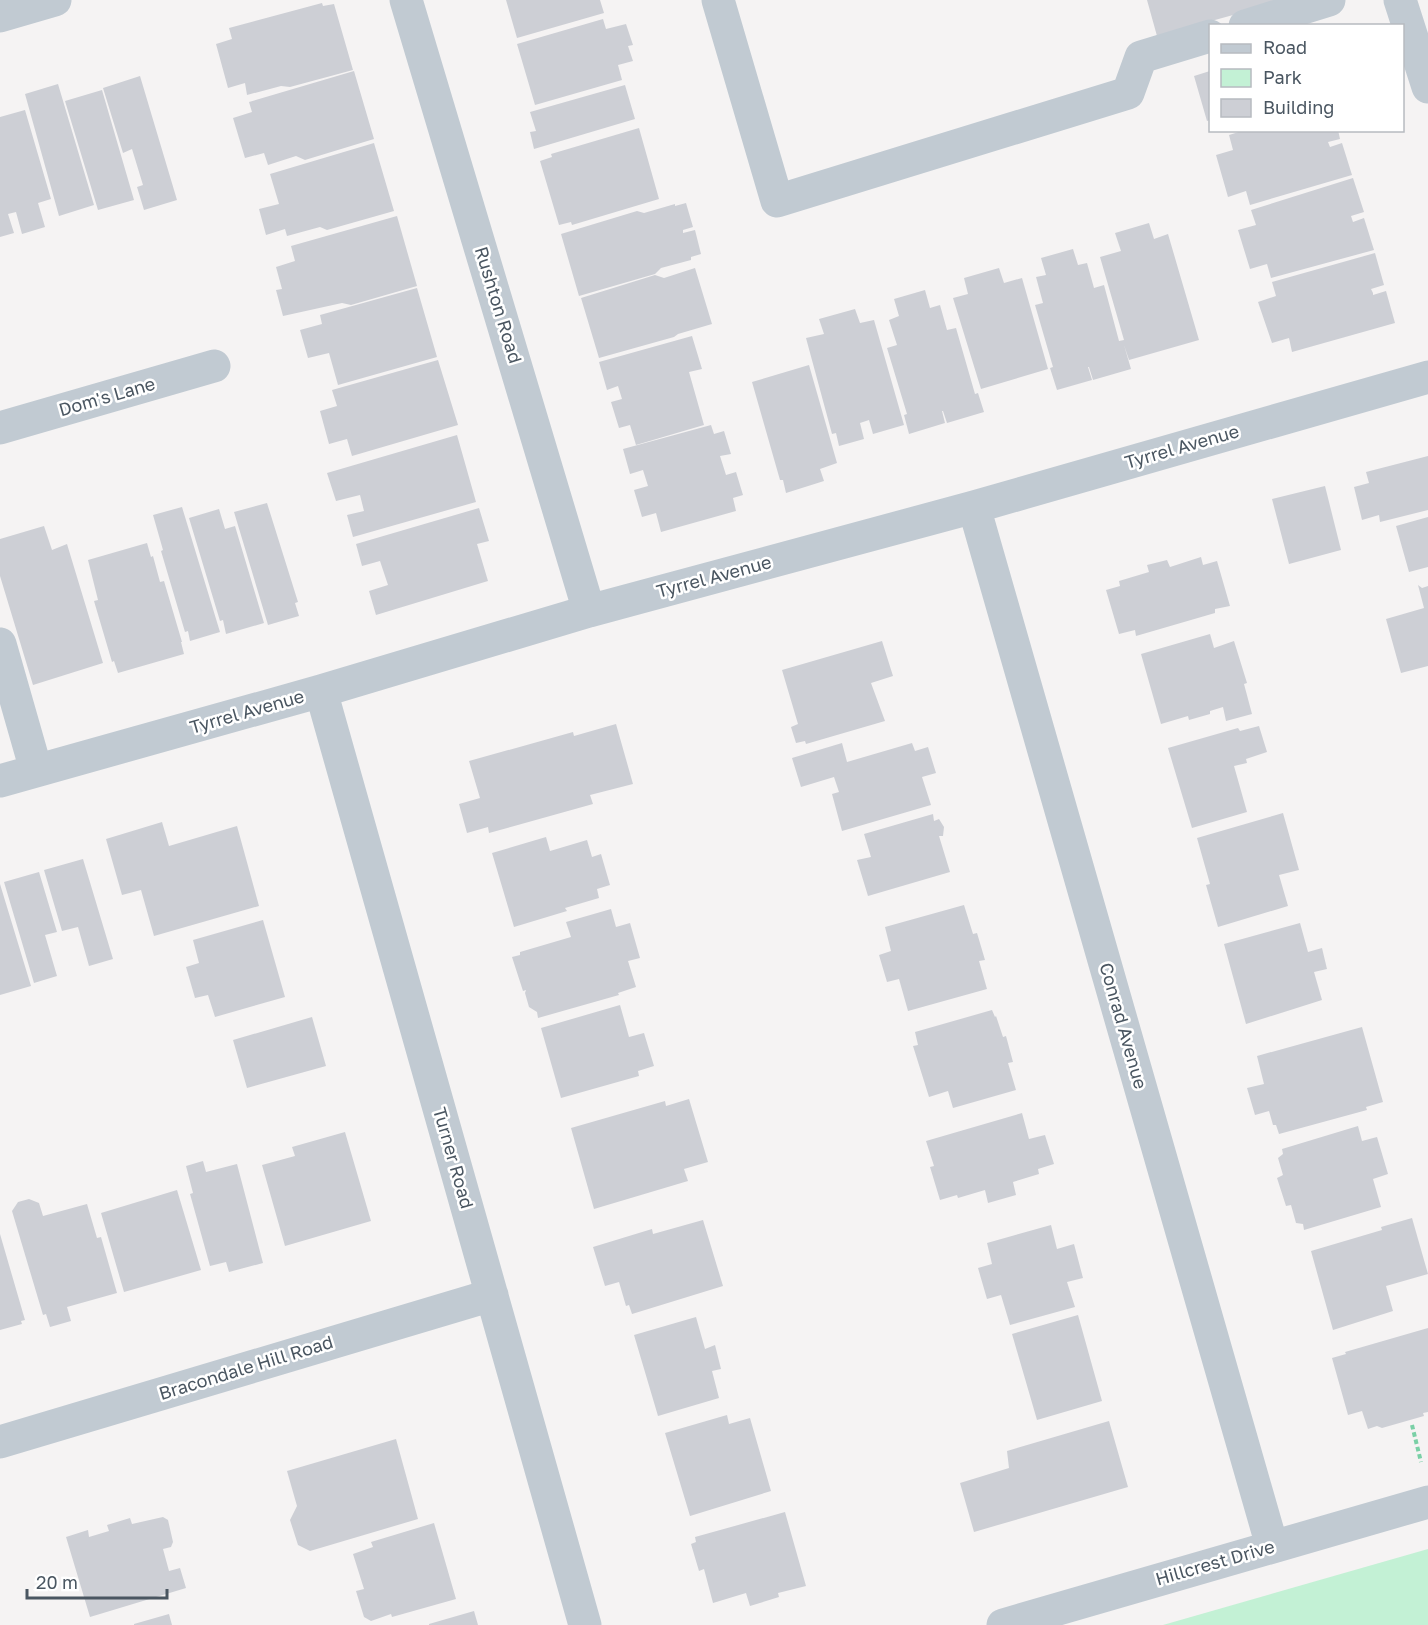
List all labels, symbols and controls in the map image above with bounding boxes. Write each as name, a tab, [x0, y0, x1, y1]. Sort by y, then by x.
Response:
legend	[1209, 24, 1404, 132]
text: Road	[1263, 36, 1307, 58]
text: Park	[1263, 66, 1302, 88]
text: Building	[1263, 96, 1334, 118]
street label: Rushton Road	[471, 244, 527, 366]
street label: Dom's Lane	[56, 372, 157, 420]
street label: Tyrrel Avenue	[1122, 419, 1241, 473]
street label: Tyrrel Avenue	[654, 550, 774, 602]
street label: Tyrrel Avenue	[187, 684, 306, 738]
street label: Conrad Avenue	[1095, 960, 1152, 1091]
street label: Turner Road	[429, 1104, 479, 1211]
street label: Bracondale Hill Road	[156, 1330, 336, 1404]
street label: Hillcrest Drive	[1153, 1535, 1277, 1590]
scale bar	[27, 1562, 166, 1600]
text: 20 m	[36, 1571, 78, 1593]

